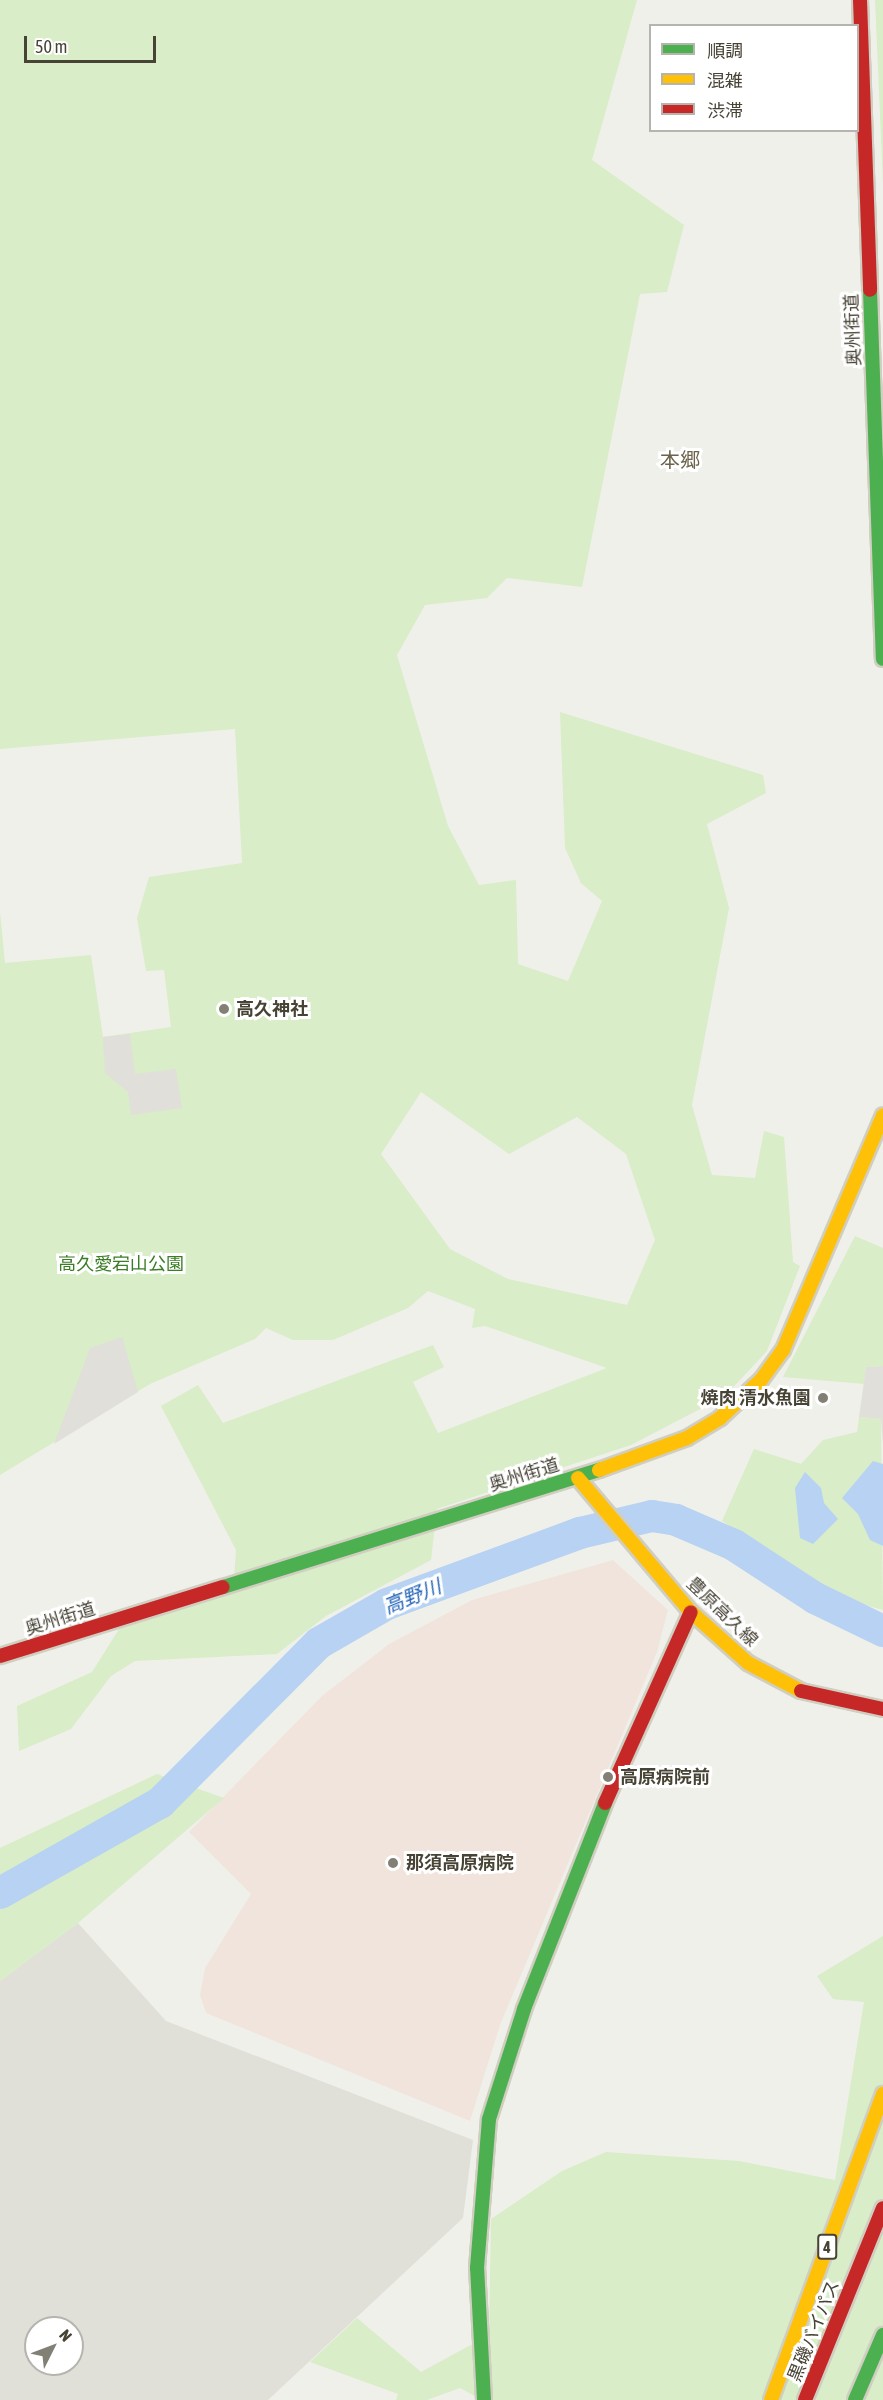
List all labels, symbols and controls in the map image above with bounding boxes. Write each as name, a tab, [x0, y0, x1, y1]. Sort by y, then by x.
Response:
scale bar	[27, 24, 159, 62]
legend	[649, 24, 859, 132]
text: 50 m	[35, 36, 67, 57]
text: 順調	[707, 40, 743, 61]
text: 混雑	[707, 70, 743, 91]
text: 渋滞	[707, 100, 743, 121]
street label: 奥州街道	[841, 294, 865, 366]
district label: 本郷	[660, 447, 700, 471]
place label: 高久神社	[236, 998, 308, 1020]
marker: 高久神社	[217, 1002, 231, 1016]
park label: 高久愛宕山公園	[58, 1253, 184, 1275]
place label: 焼肉 清水魚園	[701, 1387, 811, 1409]
marker: 焼肉 清水魚園	[816, 1391, 830, 1405]
street label: 奥州街道	[486, 1454, 562, 1496]
street label: 豊原高久線	[682, 1573, 762, 1651]
water label: 高野川	[380, 1574, 444, 1618]
street label: 奥州街道	[22, 1598, 98, 1640]
place label: 高原病院前	[620, 1766, 710, 1788]
marker: 高原病院前	[601, 1770, 615, 1784]
place label: 那須高原病院	[406, 1852, 514, 1874]
marker: 那須高原病院	[384, 1854, 402, 1872]
road number: 4	[816, 2234, 838, 2260]
street label: 黒磯バイパス	[784, 2277, 844, 2385]
north arrow	[24, 2316, 84, 2376]
text: N	[56, 2326, 76, 2345]

